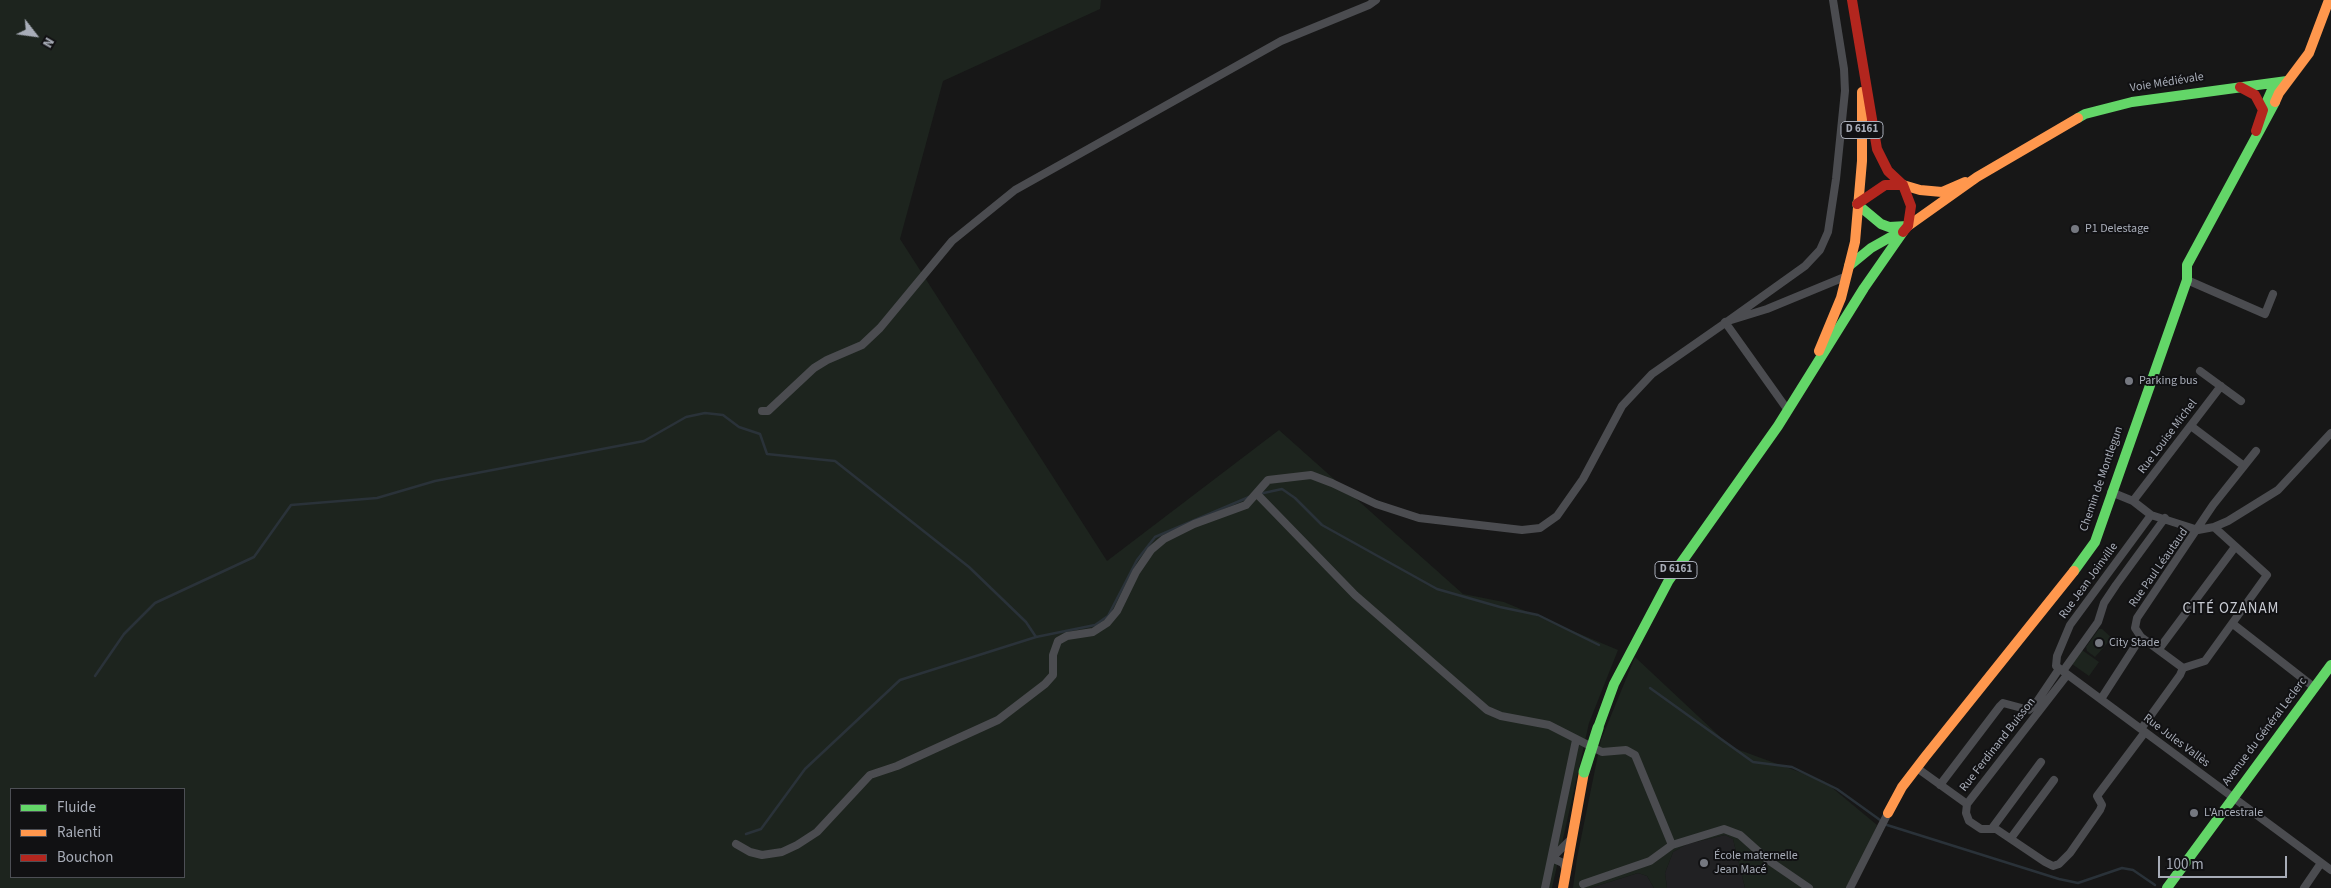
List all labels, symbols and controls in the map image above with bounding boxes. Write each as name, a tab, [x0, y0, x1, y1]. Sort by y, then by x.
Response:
north arrow	[10, 10, 60, 60]
text: N	[37, 33, 59, 52]
street label: Voie Médiévale	[2129, 70, 2205, 96]
road number: D 6161	[1841, 122, 1883, 138]
place label: P1 Delestage	[2085, 222, 2149, 236]
marker: P1 Delestage	[2069, 223, 2081, 235]
place label: Parking bus	[2139, 374, 2198, 388]
marker: Parking bus	[2123, 375, 2135, 387]
street label: Rue Louise Michel	[2135, 397, 2201, 477]
street label: Chemin de Montlegun	[2077, 425, 2127, 533]
street label: Rue Paul Léautaud	[2126, 526, 2192, 610]
street label: Rue Jean Joinville	[2057, 540, 2121, 622]
road number: D 6161	[1655, 562, 1697, 578]
district label: CITÉ OZANAM	[2181, 601, 2281, 619]
place label: City Stade	[2109, 636, 2159, 650]
marker: City Stade	[2093, 637, 2105, 649]
street label: Avenue du Général Leclerc	[2220, 675, 2310, 789]
street label: Rue Ferdinand Buisson	[1957, 695, 2039, 795]
street label: Rue Jules Vallès	[2140, 711, 2212, 771]
legend	[10, 788, 185, 878]
text: Fluide	[57, 797, 96, 818]
place label: L'Ancestrale	[2204, 806, 2263, 820]
marker: L'Ancestrale	[2188, 807, 2200, 819]
text: Ralenti	[57, 822, 101, 843]
scale bar	[2161, 846, 2290, 878]
text: Bouchon	[57, 847, 113, 868]
place label: École maternelle Jean Macé	[1714, 849, 1798, 877]
text: 100 m	[2166, 854, 2204, 875]
marker: École maternelle Jean Macé	[1698, 857, 1710, 869]

